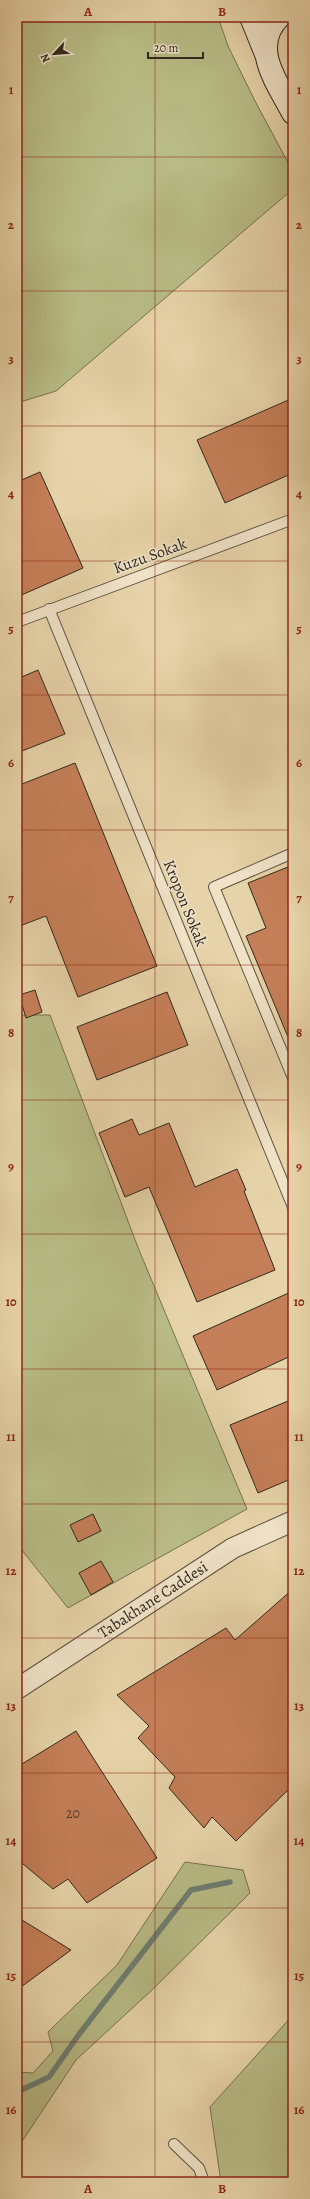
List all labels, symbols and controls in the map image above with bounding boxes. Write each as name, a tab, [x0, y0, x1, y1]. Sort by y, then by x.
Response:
text: A	[83, 3, 93, 20]
text: B	[218, 3, 226, 20]
north arrow	[34, 34, 74, 74]
scale bar	[148, 34, 203, 60]
text: 20 m	[154, 40, 178, 56]
text: N	[37, 51, 54, 65]
text: 1	[9, 81, 14, 98]
text: 1	[297, 81, 302, 98]
text: 2	[8, 216, 15, 233]
text: 2	[296, 216, 303, 233]
text: 3	[8, 350, 14, 367]
text: 3	[296, 350, 302, 367]
text: 4	[8, 485, 14, 502]
text: 4	[296, 485, 302, 502]
street label: Kuzu Sokak	[110, 533, 190, 579]
text: 5	[8, 620, 14, 637]
text: 5	[296, 620, 302, 637]
text: 6	[8, 754, 14, 771]
text: 6	[296, 754, 302, 771]
street label: Kropon Sokak	[158, 856, 212, 950]
text: 7	[8, 889, 14, 906]
text: 7	[296, 889, 302, 906]
text: 8	[8, 1024, 14, 1041]
text: 8	[296, 1024, 302, 1041]
text: 9	[8, 1158, 14, 1175]
text: 9	[296, 1158, 302, 1175]
text: 10	[5, 1293, 17, 1310]
text: 10	[293, 1293, 305, 1310]
text: 11	[6, 1428, 16, 1445]
text: 11	[294, 1428, 304, 1445]
street label: Tabakhane Caddesi	[94, 1556, 212, 1644]
text: 12	[6, 1562, 17, 1579]
text: 12	[294, 1562, 305, 1579]
text: 13	[6, 1697, 17, 1714]
text: 13	[294, 1697, 305, 1714]
house number: 20	[66, 1804, 80, 1823]
text: 14	[6, 1832, 16, 1849]
text: 14	[294, 1832, 304, 1849]
text: 15	[6, 1967, 17, 1984]
text: 15	[294, 1967, 305, 1984]
text: 16	[6, 2101, 16, 2118]
text: 16	[294, 2101, 304, 2118]
text: A	[83, 2180, 93, 2197]
text: B	[218, 2180, 226, 2197]

